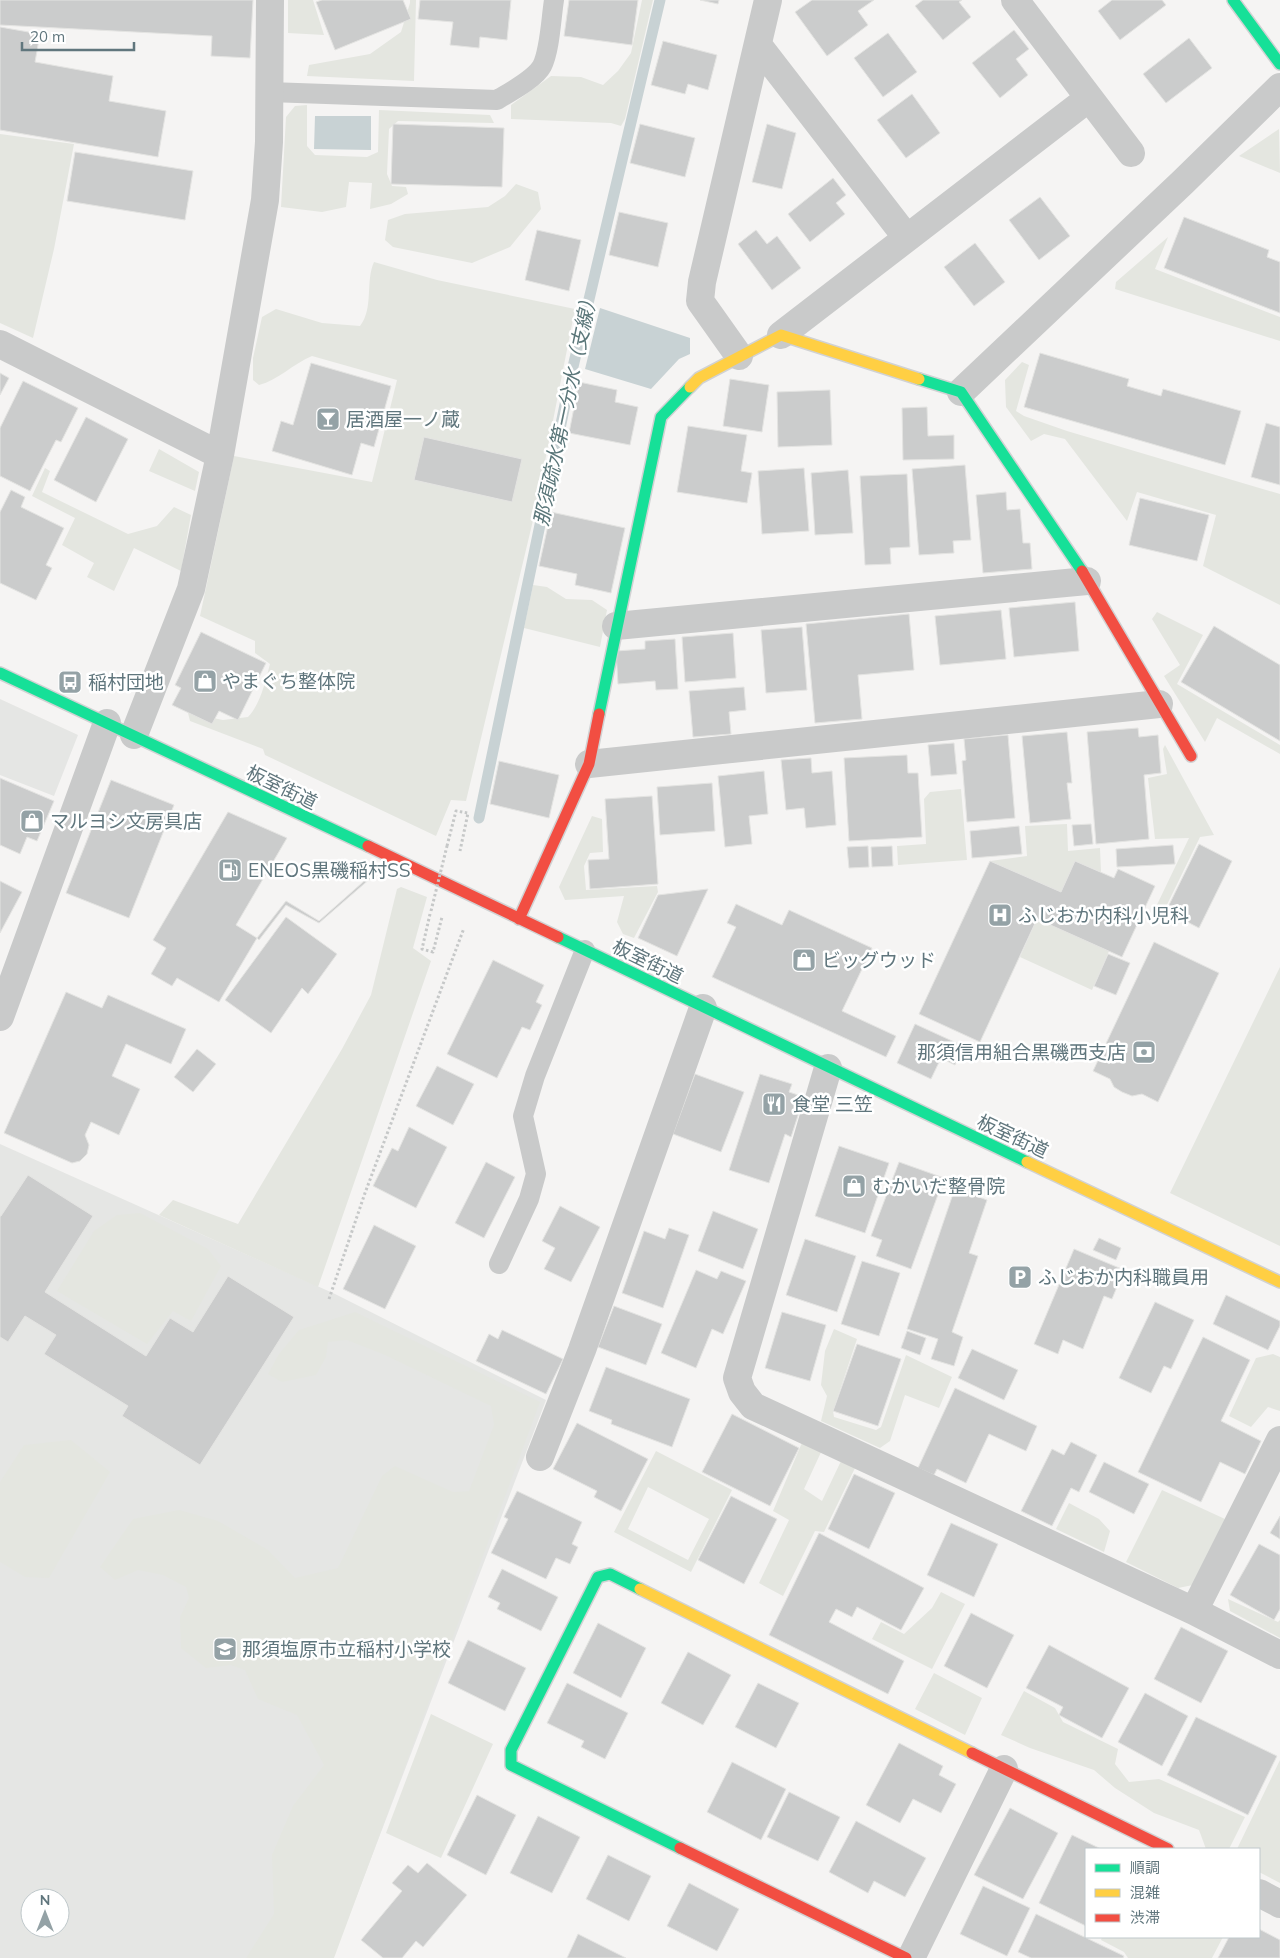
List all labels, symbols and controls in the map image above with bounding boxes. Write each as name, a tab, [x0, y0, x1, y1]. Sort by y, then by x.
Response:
scale bar	[22, 20, 135, 52]
text: 20 m	[30, 27, 65, 46]
water label: 那須疏水第一分水（支線）	[528, 288, 602, 528]
bar icon: 居酒屋一ノ蔵	[315, 406, 341, 432]
place label: 居酒屋一ノ蔵	[346, 407, 460, 431]
shop icon: やまぐち整体院	[192, 668, 218, 694]
bus stop icon: 稲村団地	[57, 669, 83, 695]
place label: やまぐち整体院	[222, 669, 355, 693]
place label: 稲村団地	[88, 670, 164, 694]
street label: 板室街道	[243, 760, 321, 814]
shop icon: マルヨシ文房具店	[19, 808, 45, 834]
place label: マルヨシ文房具店	[50, 809, 202, 833]
fuel station icon: ENEOS黒磯稲村SS	[217, 857, 243, 883]
place label: ENEOS黒磯稲村SS	[248, 858, 411, 882]
hospital icon: ふじおか内科小児科	[987, 902, 1013, 928]
place label: ふじおか内科小児科	[1018, 903, 1189, 927]
street label: 板室街道	[609, 934, 687, 988]
shop icon: ビッグウッド	[791, 947, 817, 973]
place label: ビッグウッド	[822, 948, 936, 972]
bank icon: 那須信用組合黒磯西支店	[1131, 1039, 1157, 1065]
place label: 那須信用組合黒磯西支店	[917, 1040, 1126, 1064]
restaurant icon: 食堂 三笠	[761, 1091, 787, 1117]
place label: 食堂 三笠	[792, 1092, 873, 1116]
street label: 板室街道	[973, 1109, 1053, 1163]
shop icon: むかいだ整骨院	[841, 1173, 867, 1199]
place label: むかいだ整骨院	[872, 1174, 1005, 1198]
parking icon: ふじおか内科職員用	[1007, 1264, 1033, 1290]
place label: ふじおか内科職員用	[1038, 1265, 1209, 1289]
school or university icon: 那須塩原市立稲村小学校	[212, 1636, 238, 1662]
place label: 那須塩原市立稲村小学校	[242, 1637, 451, 1661]
legend	[1085, 1848, 1260, 1938]
text: 順調	[1130, 1858, 1160, 1877]
text: 混雑	[1130, 1883, 1160, 1902]
north arrow	[20, 1888, 70, 1938]
text: N	[40, 1891, 50, 1909]
text: 渋滞	[1130, 1908, 1160, 1927]

